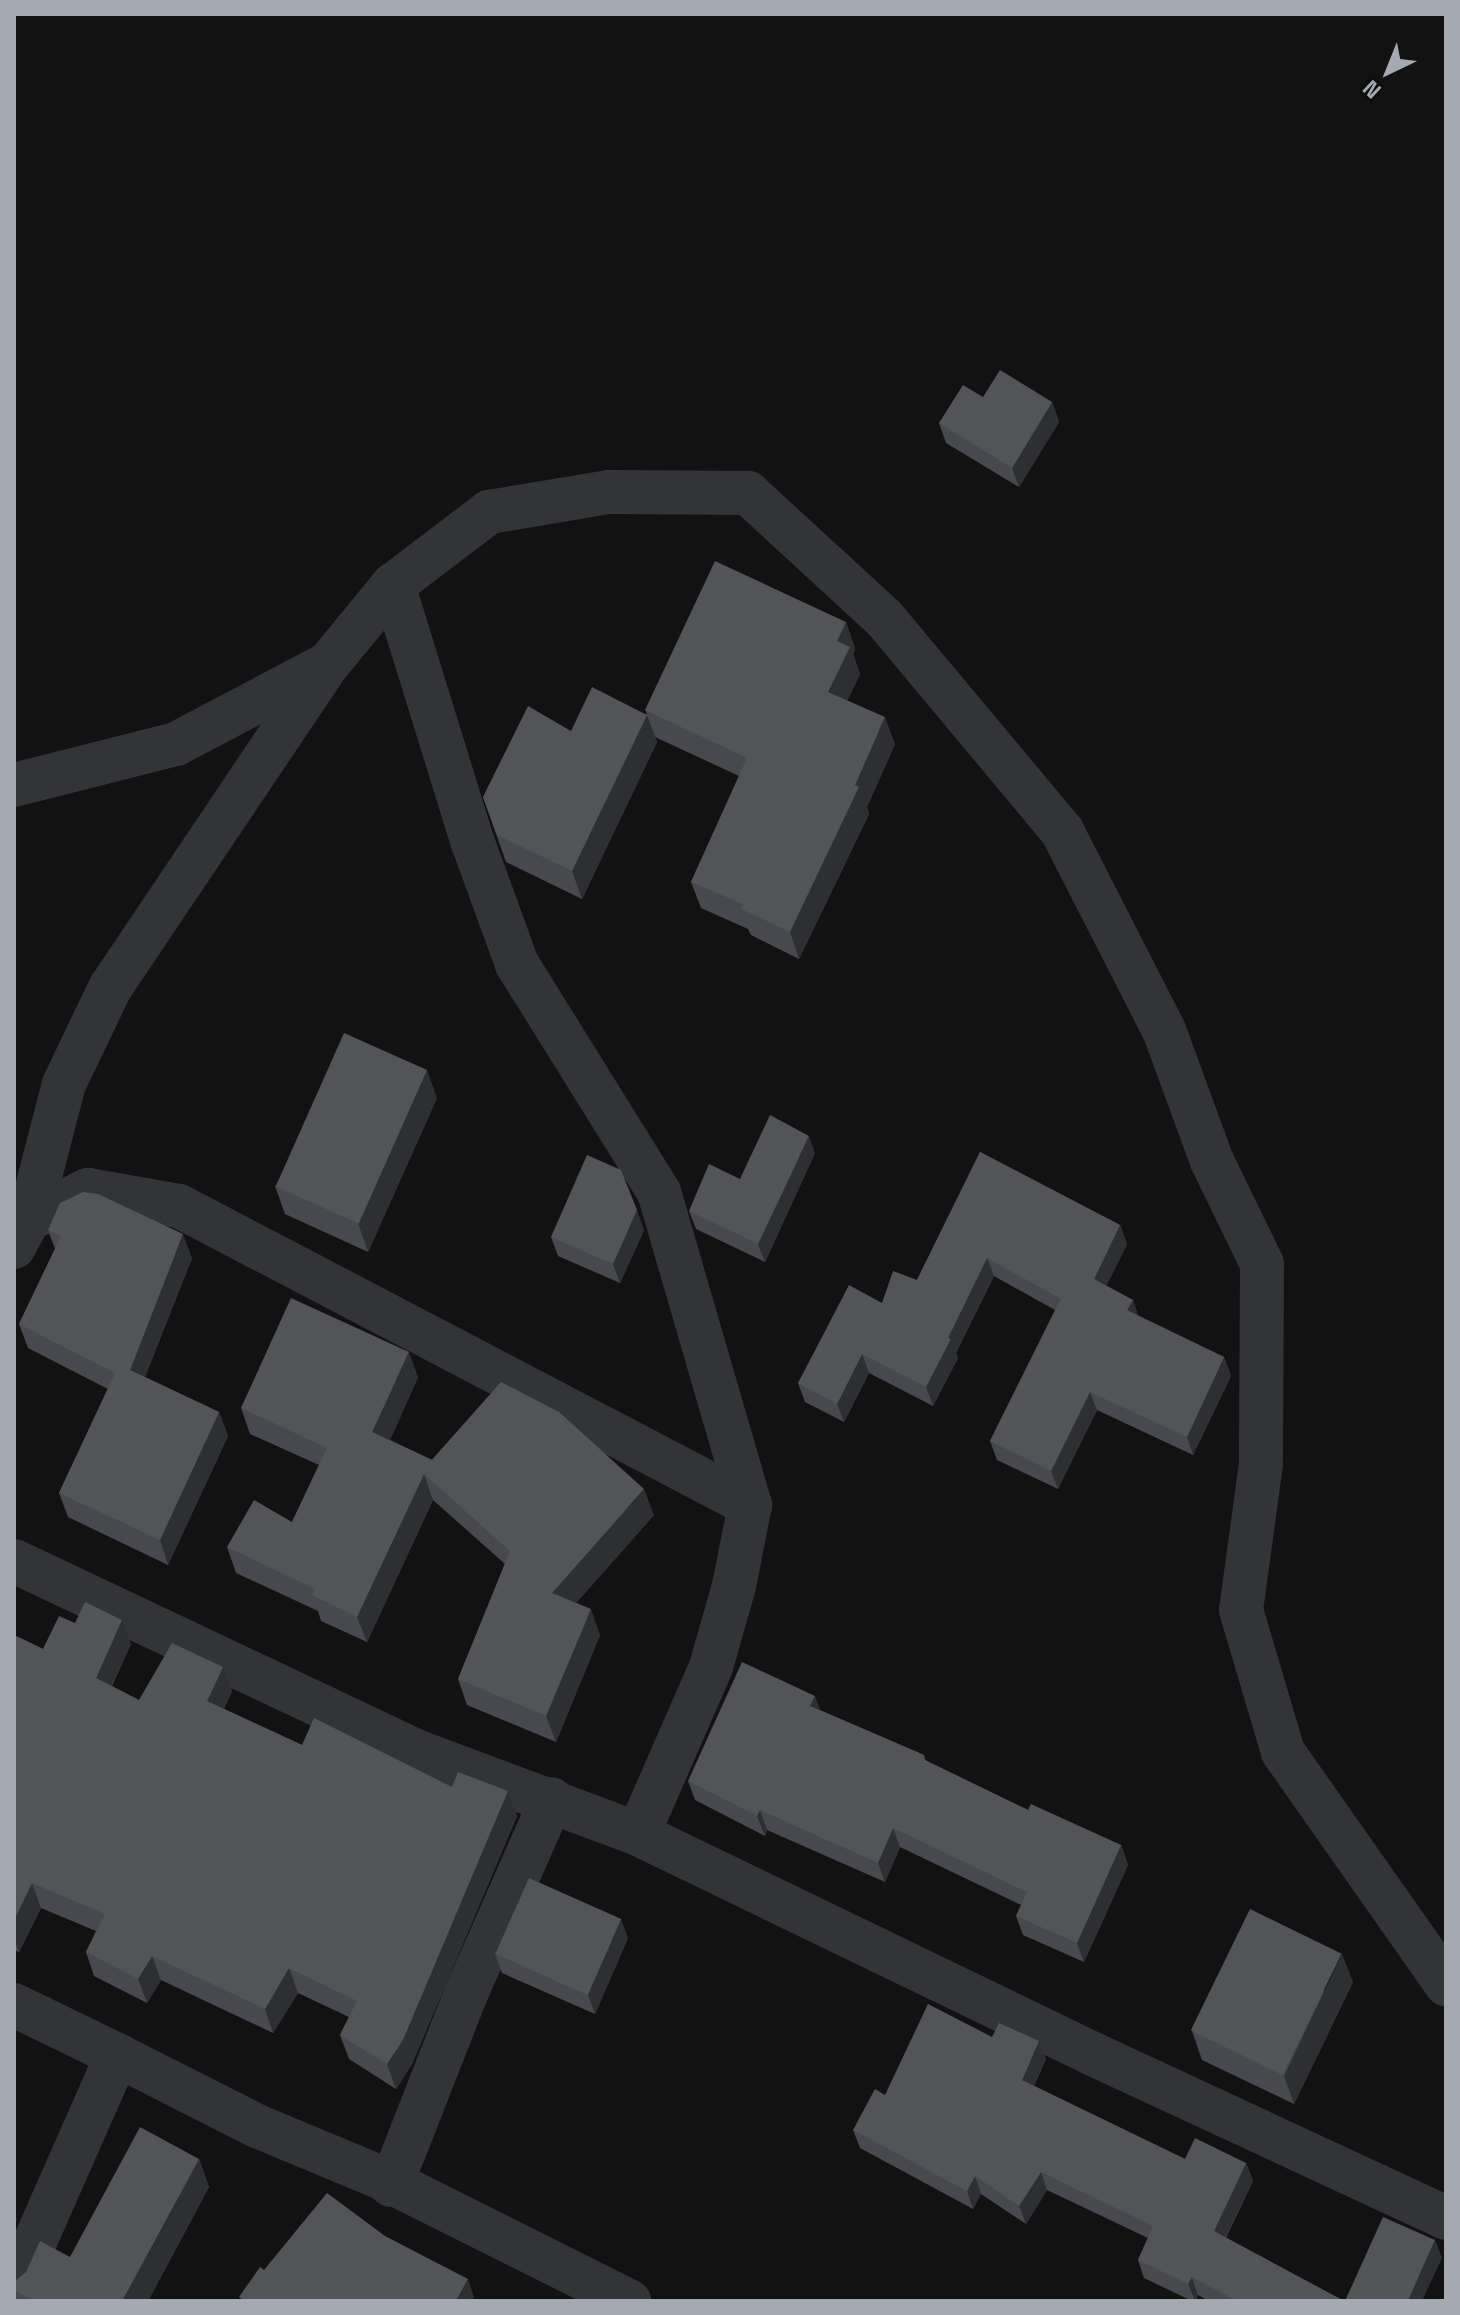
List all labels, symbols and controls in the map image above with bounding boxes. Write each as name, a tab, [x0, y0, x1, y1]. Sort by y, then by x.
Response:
north arrow	[1348, 32, 1428, 112]
text: N	[1357, 74, 1387, 105]

